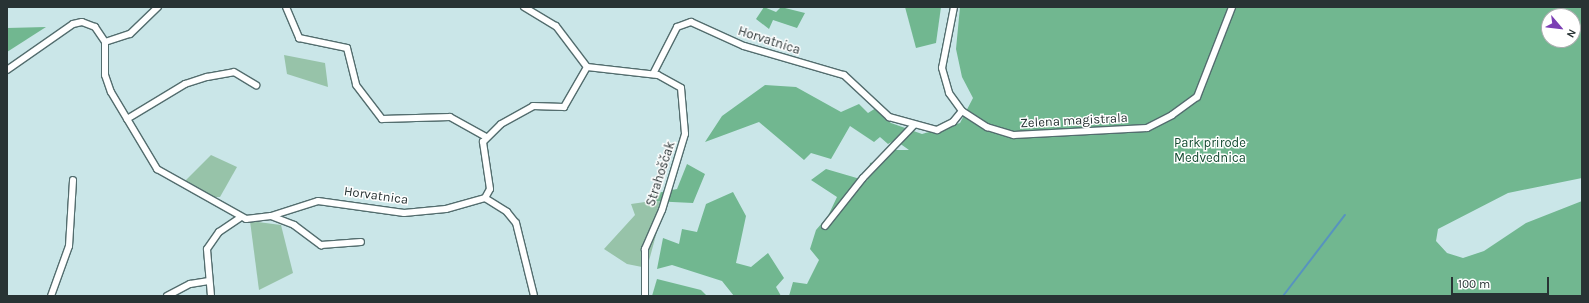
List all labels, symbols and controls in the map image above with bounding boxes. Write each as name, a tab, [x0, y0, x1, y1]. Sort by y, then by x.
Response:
north arrow	[1541, 8, 1581, 48]
street label: Horvatnica	[736, 24, 802, 58]
text: N	[1564, 27, 1579, 40]
street label: Zelena magistrala	[1020, 110, 1128, 132]
park label: Park prirode Medvednica	[1174, 136, 1246, 167]
street label: Strahoščak	[643, 139, 679, 209]
street label: Horvatnica	[343, 184, 409, 208]
scale bar	[1453, 269, 1551, 295]
text: 100 m	[1458, 277, 1490, 291]

